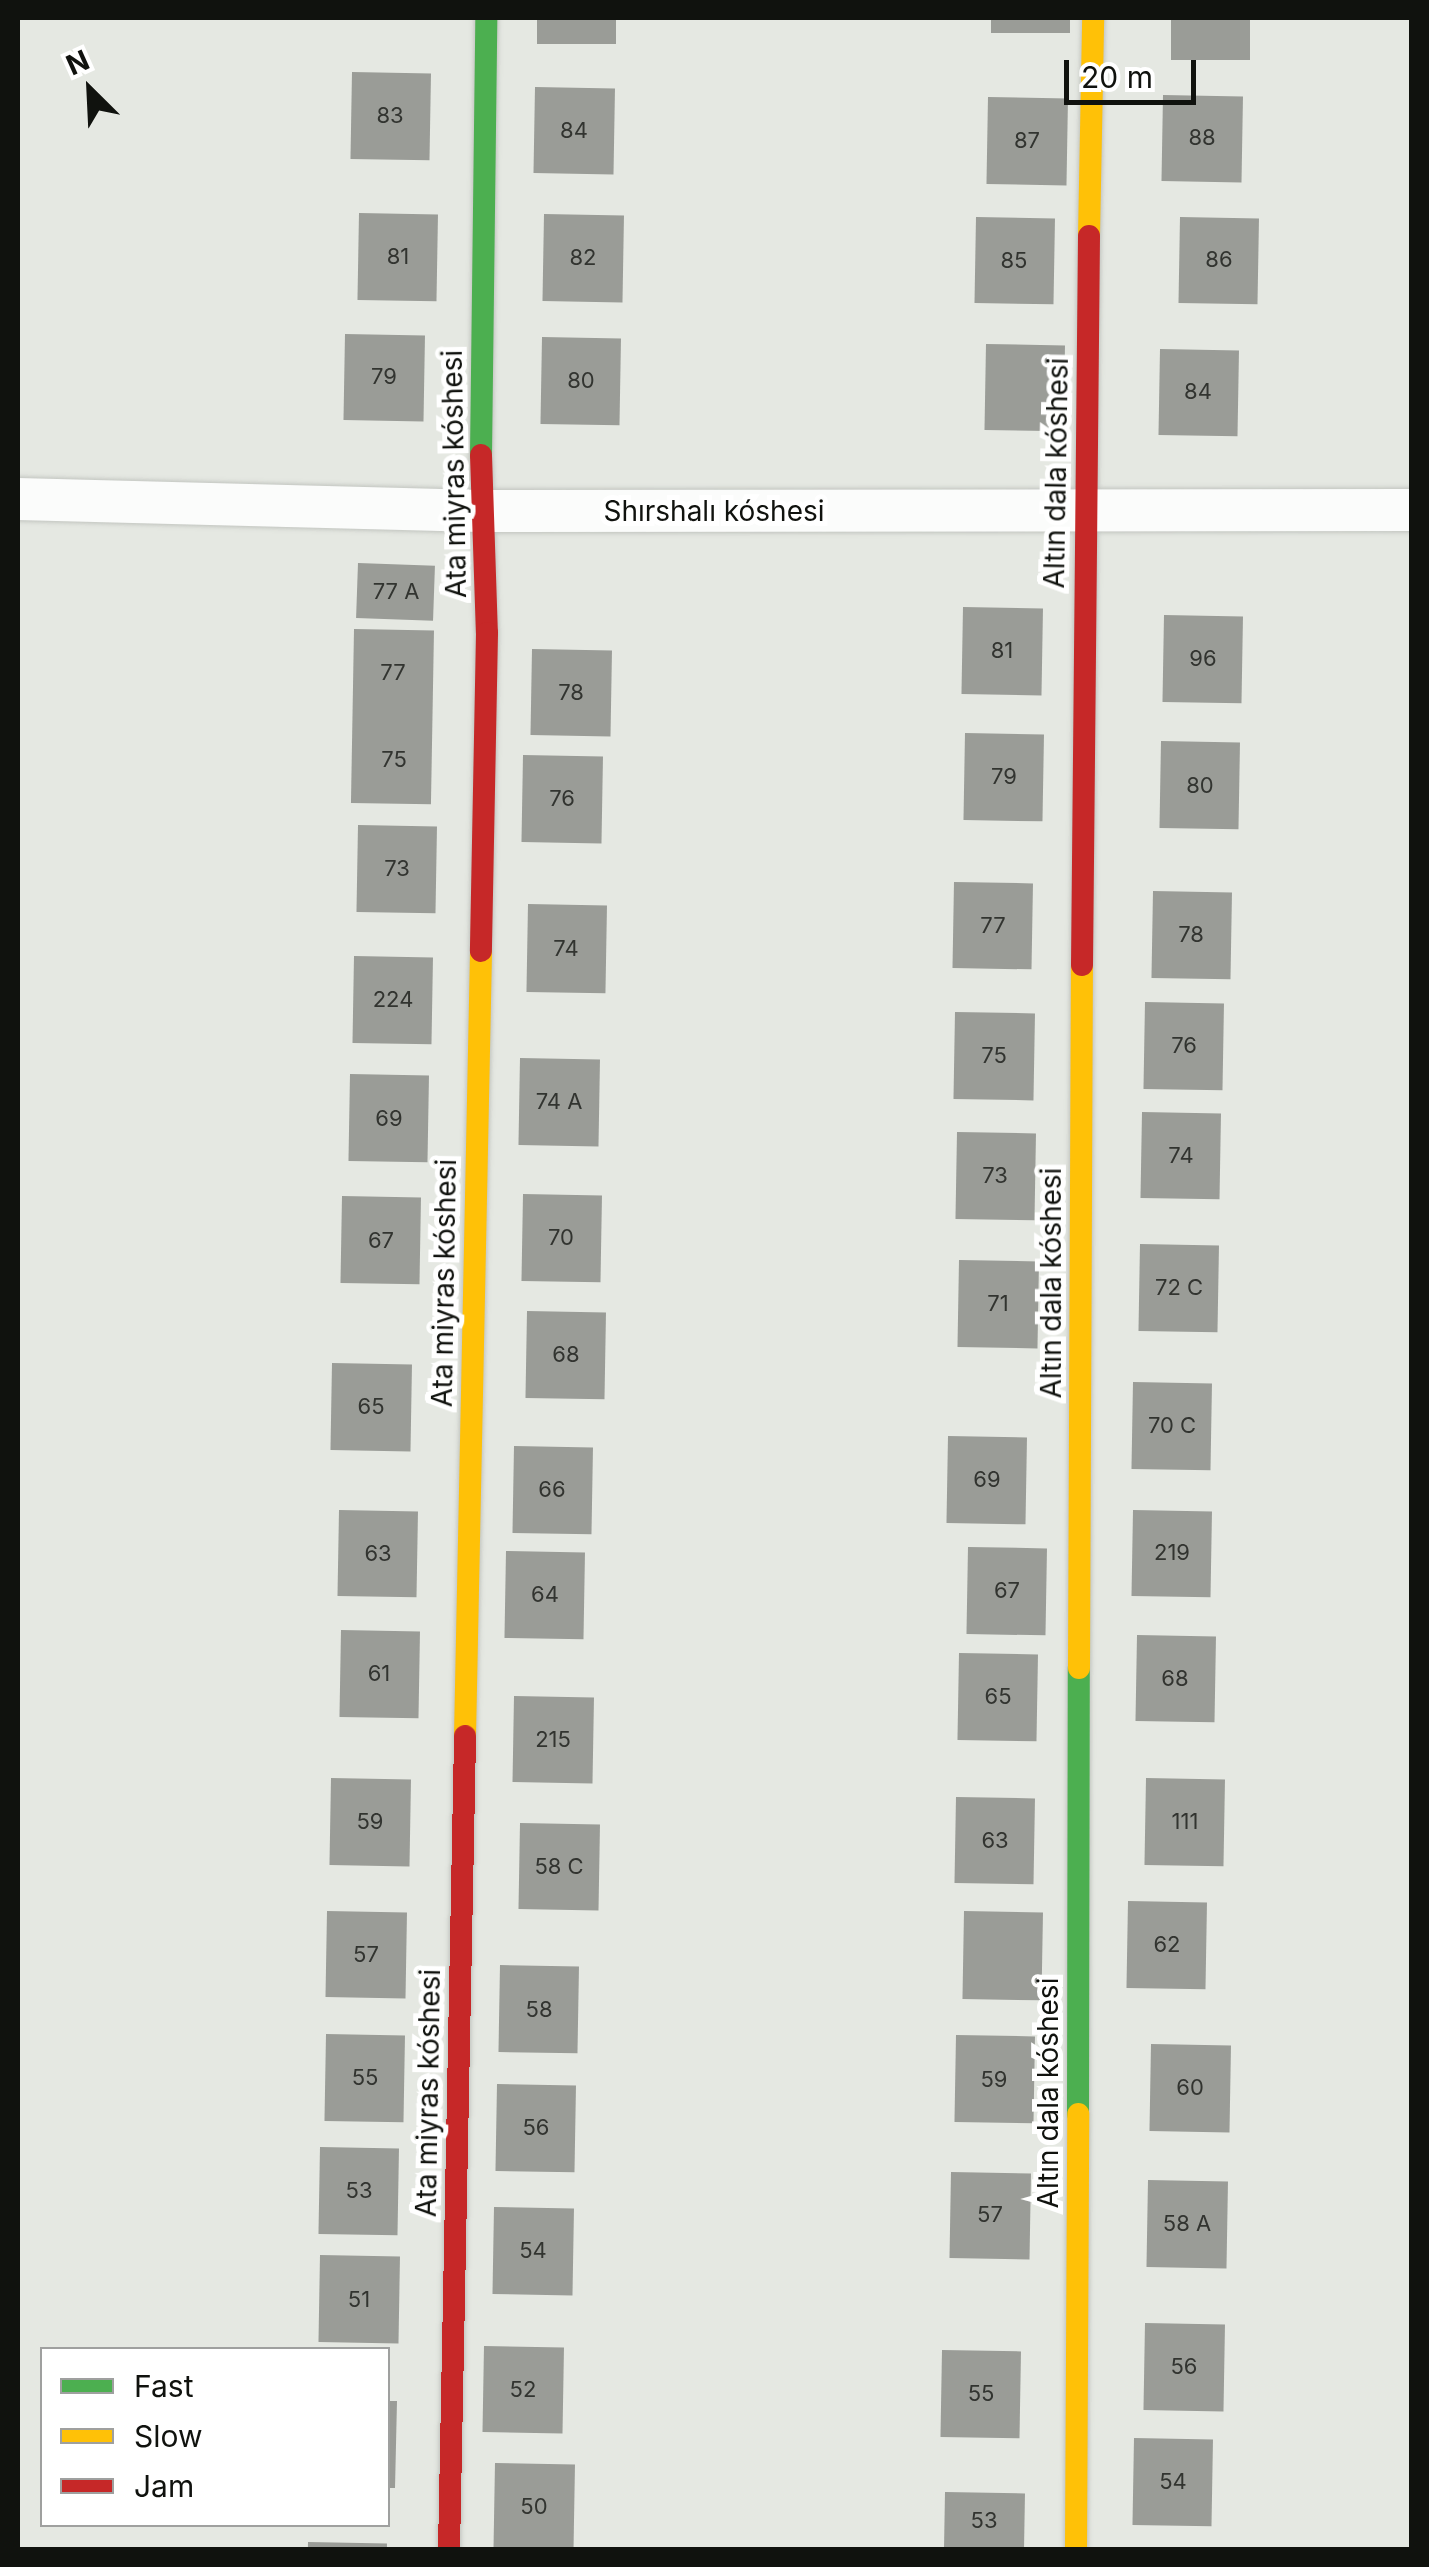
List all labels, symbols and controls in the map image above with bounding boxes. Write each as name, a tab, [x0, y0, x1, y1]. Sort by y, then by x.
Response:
north arrow	[40, 40, 140, 140]
scale bar	[1069, 40, 1202, 102]
text: N	[61, 43, 94, 82]
text: 20 m	[1081, 59, 1153, 95]
house number: 83	[376, 103, 404, 129]
house number: 84	[560, 118, 588, 144]
house number: 88	[1188, 125, 1216, 151]
house number: 87	[1014, 128, 1040, 154]
house number: 81	[387, 244, 409, 270]
house number: 82	[569, 245, 597, 271]
house number: 86	[1205, 247, 1233, 273]
house number: 85	[1001, 248, 1027, 274]
street label: Ata miyras kóshesi	[435, 350, 473, 598]
street label: Altın dala kóshesi	[1037, 357, 1075, 589]
house number: 79	[371, 364, 397, 390]
house number: 80	[567, 368, 595, 394]
house number: 84	[1184, 379, 1212, 405]
street label: Shırshalı kóshesi	[603, 494, 825, 528]
house number: 77 А	[373, 579, 419, 605]
house number: 81	[991, 638, 1013, 664]
house number: 96	[1189, 646, 1217, 672]
house number: 77	[380, 660, 406, 686]
house number: 78	[558, 680, 584, 706]
house number: 75	[381, 747, 407, 773]
house number: 79	[991, 764, 1017, 790]
house number: 80	[1186, 773, 1214, 799]
house number: 76	[549, 786, 575, 812]
house number: 73	[384, 856, 410, 882]
house number: 77	[980, 913, 1006, 939]
house number: 78	[1178, 922, 1204, 948]
house number: 74	[553, 936, 579, 962]
house number: 224	[373, 987, 413, 1013]
house number: 76	[1171, 1033, 1197, 1059]
house number: 75	[981, 1043, 1007, 1069]
house number: 74 А	[536, 1089, 582, 1115]
house number: 69	[375, 1106, 403, 1132]
house number: 74	[1168, 1143, 1194, 1169]
street label: Ata miyras kóshesi	[425, 1159, 463, 1407]
house number: 73	[982, 1163, 1008, 1189]
street label: Altın dala kóshesi	[1034, 1168, 1068, 1398]
house number: 70	[548, 1225, 574, 1251]
house number: 67	[368, 1228, 394, 1254]
house number: 72 С	[1155, 1275, 1203, 1301]
house number: 71	[987, 1291, 1009, 1317]
house number: 68	[552, 1342, 580, 1368]
house number: 65	[357, 1394, 385, 1420]
house number: 70 С	[1148, 1413, 1196, 1439]
house number: 69	[973, 1467, 1001, 1493]
house number: 66	[538, 1477, 566, 1503]
house number: 219	[1154, 1540, 1190, 1566]
house number: 63	[364, 1541, 392, 1567]
house number: 67	[994, 1578, 1020, 1604]
house number: 64	[531, 1582, 559, 1608]
house number: 61	[368, 1661, 390, 1687]
house number: 68	[1161, 1666, 1189, 1692]
house number: 65	[984, 1684, 1012, 1710]
house number: 215	[535, 1727, 571, 1753]
house number: 59	[356, 1809, 384, 1835]
house number: 111	[1172, 1809, 1198, 1835]
house number: 63	[981, 1828, 1009, 1854]
house number: 58 С	[534, 1854, 584, 1880]
house number: 62	[1153, 1932, 1181, 1958]
house number: 57	[353, 1942, 379, 1968]
street label: Ata miyras kóshesi	[409, 1969, 447, 2217]
street label: Altın dala kóshesi	[1031, 1978, 1065, 2208]
house number: 58	[526, 1997, 552, 2023]
house number: 55	[352, 2065, 378, 2091]
house number: 59	[980, 2067, 1008, 2093]
house number: 60	[1176, 2075, 1204, 2101]
house number: 56	[522, 2115, 550, 2141]
house number: 53	[346, 2178, 372, 2204]
house number: 57	[977, 2202, 1003, 2228]
house number: 58 А	[1163, 2211, 1211, 2237]
house number: 54	[519, 2238, 547, 2264]
house number: 51	[348, 2287, 370, 2313]
legend	[40, 2347, 390, 2527]
house number: 56	[1170, 2354, 1198, 2380]
text: Fast	[134, 2368, 193, 2404]
house number: 52	[510, 2377, 536, 2403]
house number: 55	[968, 2381, 994, 2407]
text: Slow	[134, 2418, 203, 2454]
text: Jam	[134, 2468, 194, 2504]
house number: 54	[1159, 2469, 1187, 2495]
house number: 50	[520, 2494, 548, 2520]
house number: 53	[971, 2508, 997, 2534]

